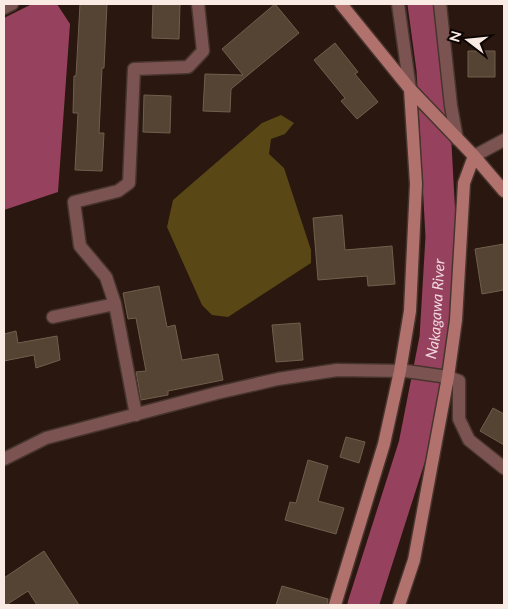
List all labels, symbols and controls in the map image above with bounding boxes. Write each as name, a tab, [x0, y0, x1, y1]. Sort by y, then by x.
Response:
north arrow	[443, 15, 493, 65]
text: N	[445, 29, 465, 44]
water label: Nakagawa River	[421, 257, 448, 360]

